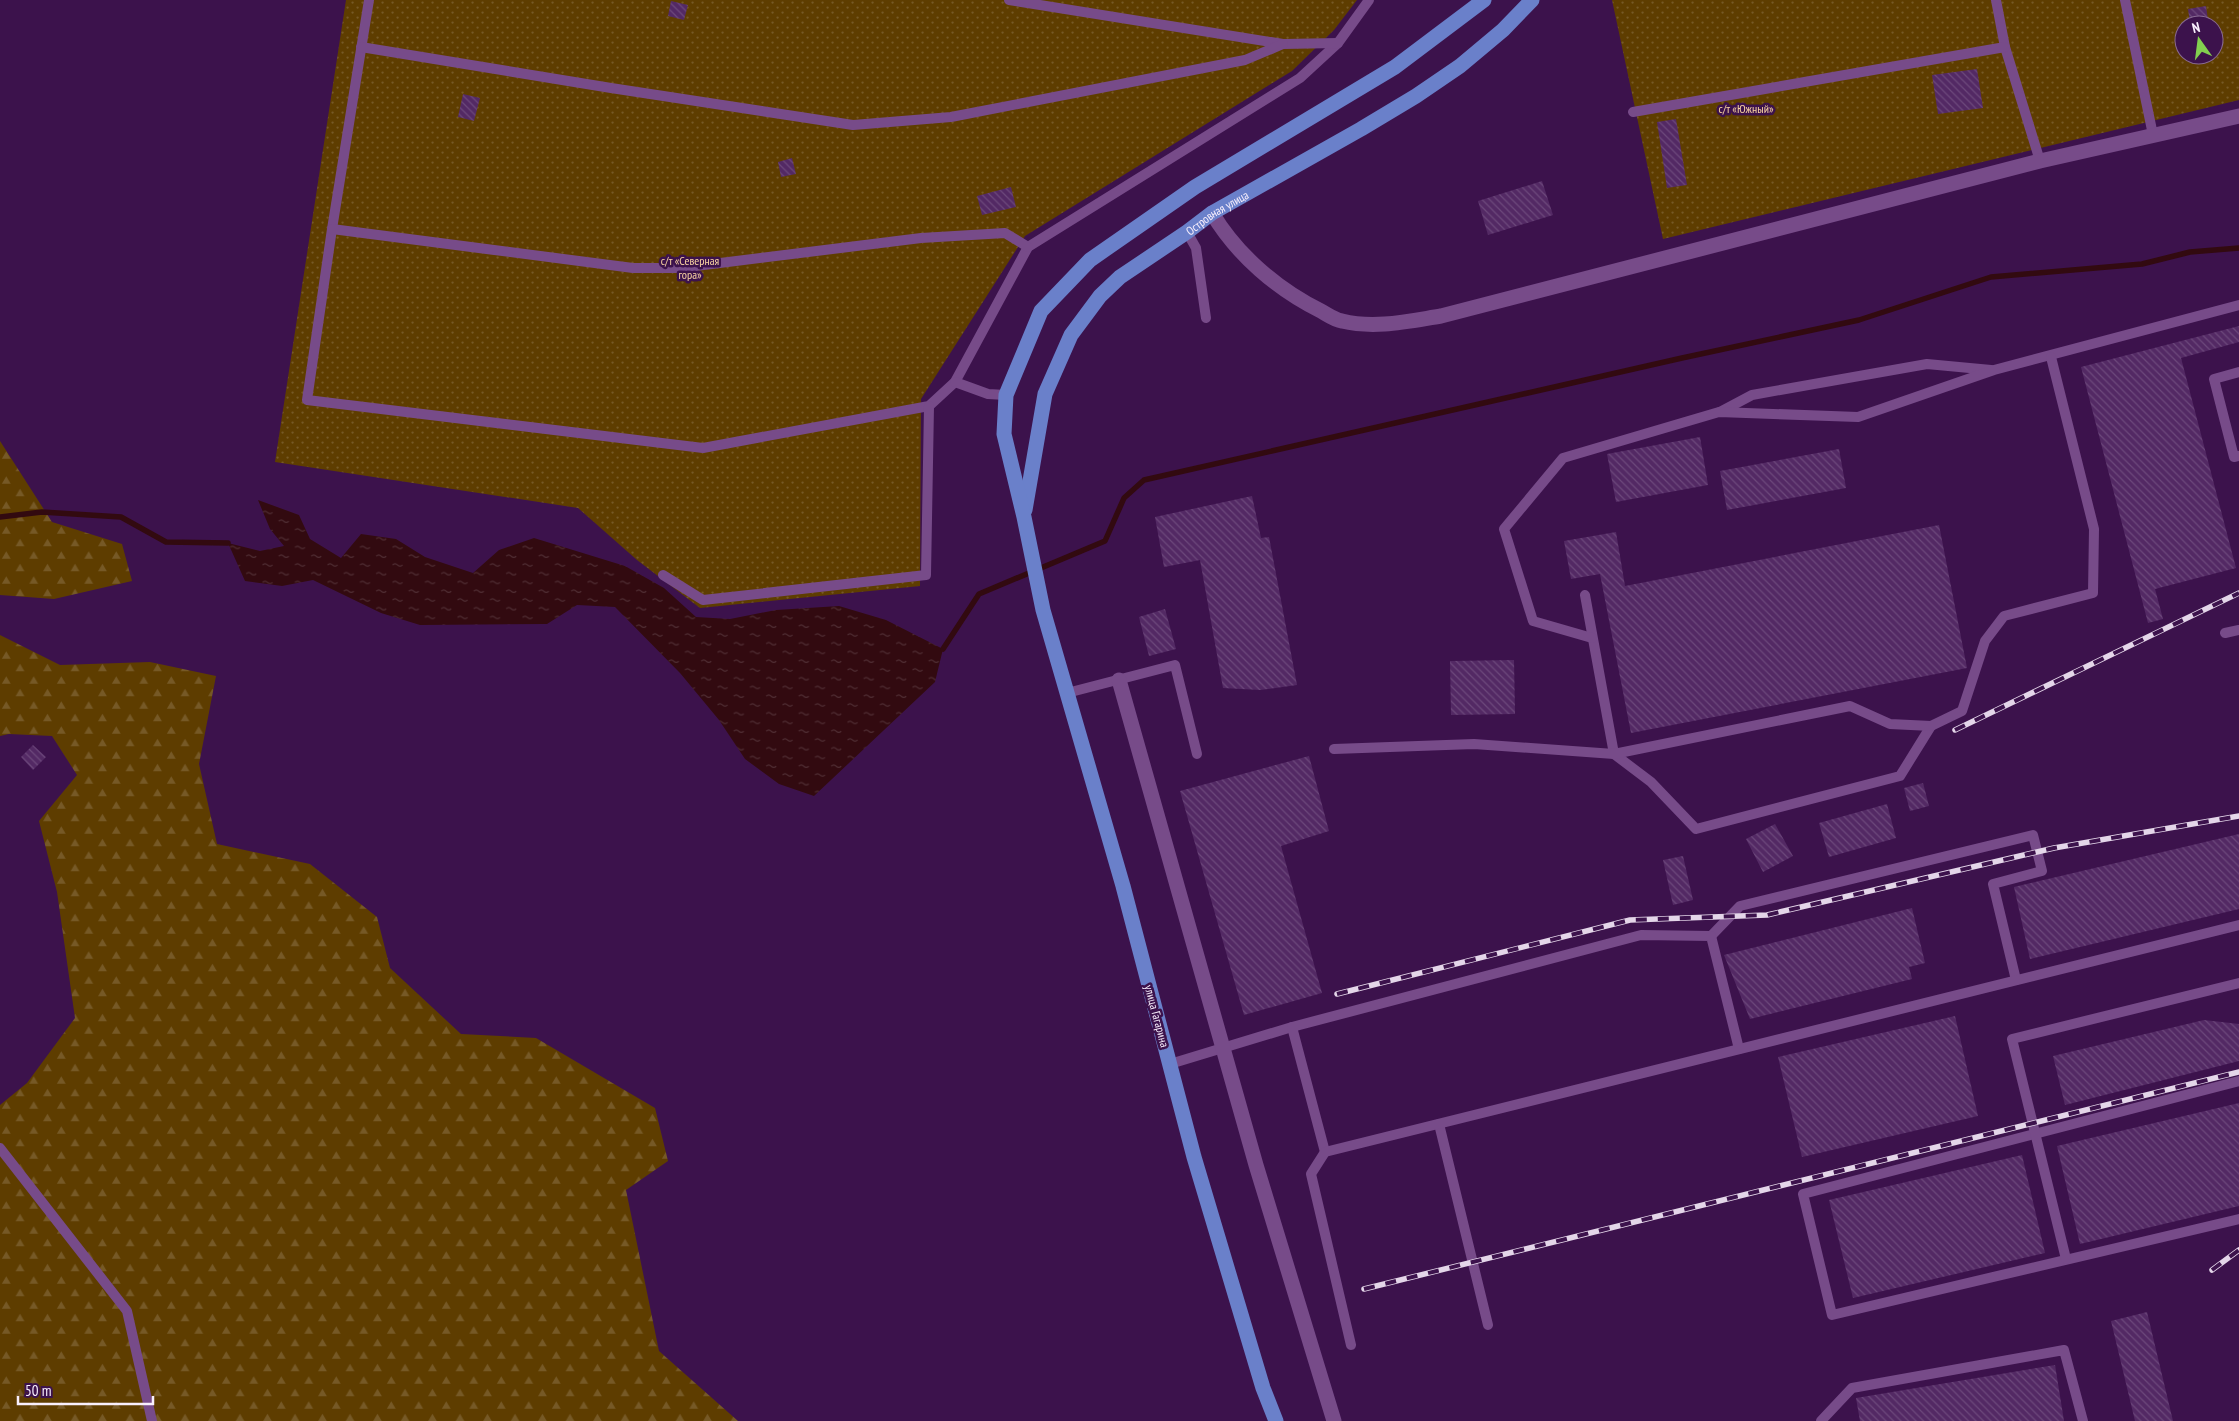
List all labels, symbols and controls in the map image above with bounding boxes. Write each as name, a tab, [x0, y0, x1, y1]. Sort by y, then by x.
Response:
north arrow	[2174, 15, 2224, 65]
text: N	[2190, 18, 2202, 37]
park label: с/т «Южный»	[1718, 101, 1774, 116]
street label: Островная улица	[1183, 187, 1251, 238]
park label: с/т «Северная гора»	[661, 253, 720, 282]
street label: улица Гагарина	[1141, 983, 1173, 1049]
scale bar	[18, 1374, 152, 1406]
text: 50 m	[25, 1381, 51, 1400]

